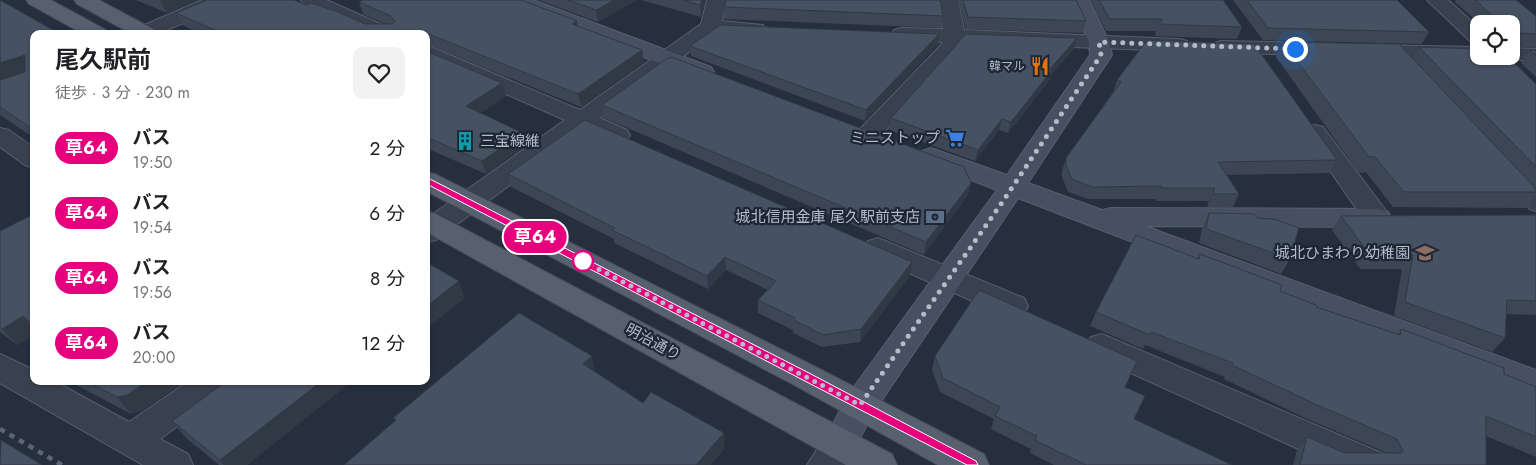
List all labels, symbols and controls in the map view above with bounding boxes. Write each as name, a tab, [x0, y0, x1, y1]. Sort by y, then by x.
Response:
map controls	[1470, 15, 1520, 65]
button: locate	[1470, 15, 1520, 65]
your location	[1283, 37, 1308, 62]
text: 尾久駅前	[55, 42, 151, 77]
button: heart	[353, 47, 405, 99]
restaurant icon: 韓マル	[1029, 55, 1051, 77]
place label: 韓マル	[989, 57, 1025, 75]
text: 徒歩 · 3 分 · 230 m	[55, 81, 190, 104]
text: バス	[133, 124, 171, 151]
place label: ミニストップ	[850, 127, 940, 149]
supermarket icon: ミニストップ	[944, 127, 966, 149]
building icon: 三宝線維	[454, 130, 476, 152]
place label: 三宝線維	[480, 130, 540, 152]
text: 草64	[65, 135, 108, 161]
text: 2 分	[369, 135, 405, 162]
text: 19:50	[133, 151, 172, 174]
text: バス	[133, 189, 171, 216]
text: 草64	[65, 200, 108, 226]
text: 6 分	[369, 200, 405, 227]
place label: 城北信用金庫 尾久駅前支店	[735, 206, 920, 228]
bank icon: 城北信用金庫 尾久駅前支店	[924, 206, 946, 228]
text: 19:54	[133, 216, 172, 239]
line badge: 草64	[506, 221, 564, 253]
text: 草64	[514, 224, 556, 250]
place label: 城北ひまわり幼稚園	[1275, 242, 1410, 264]
school or university icon: 城北ひまわり幼稚園	[1414, 242, 1436, 264]
unlabelled marker	[572, 250, 594, 272]
text: バス	[133, 254, 171, 281]
text: 草64	[65, 265, 108, 291]
text: 8 分	[370, 265, 405, 292]
text: 19:56	[133, 281, 172, 304]
street label: 明治通り	[621, 318, 685, 366]
text: バス	[133, 319, 171, 346]
text: 草64	[65, 330, 108, 356]
text: 12 分	[361, 330, 405, 357]
text: 20:00	[133, 346, 175, 369]

